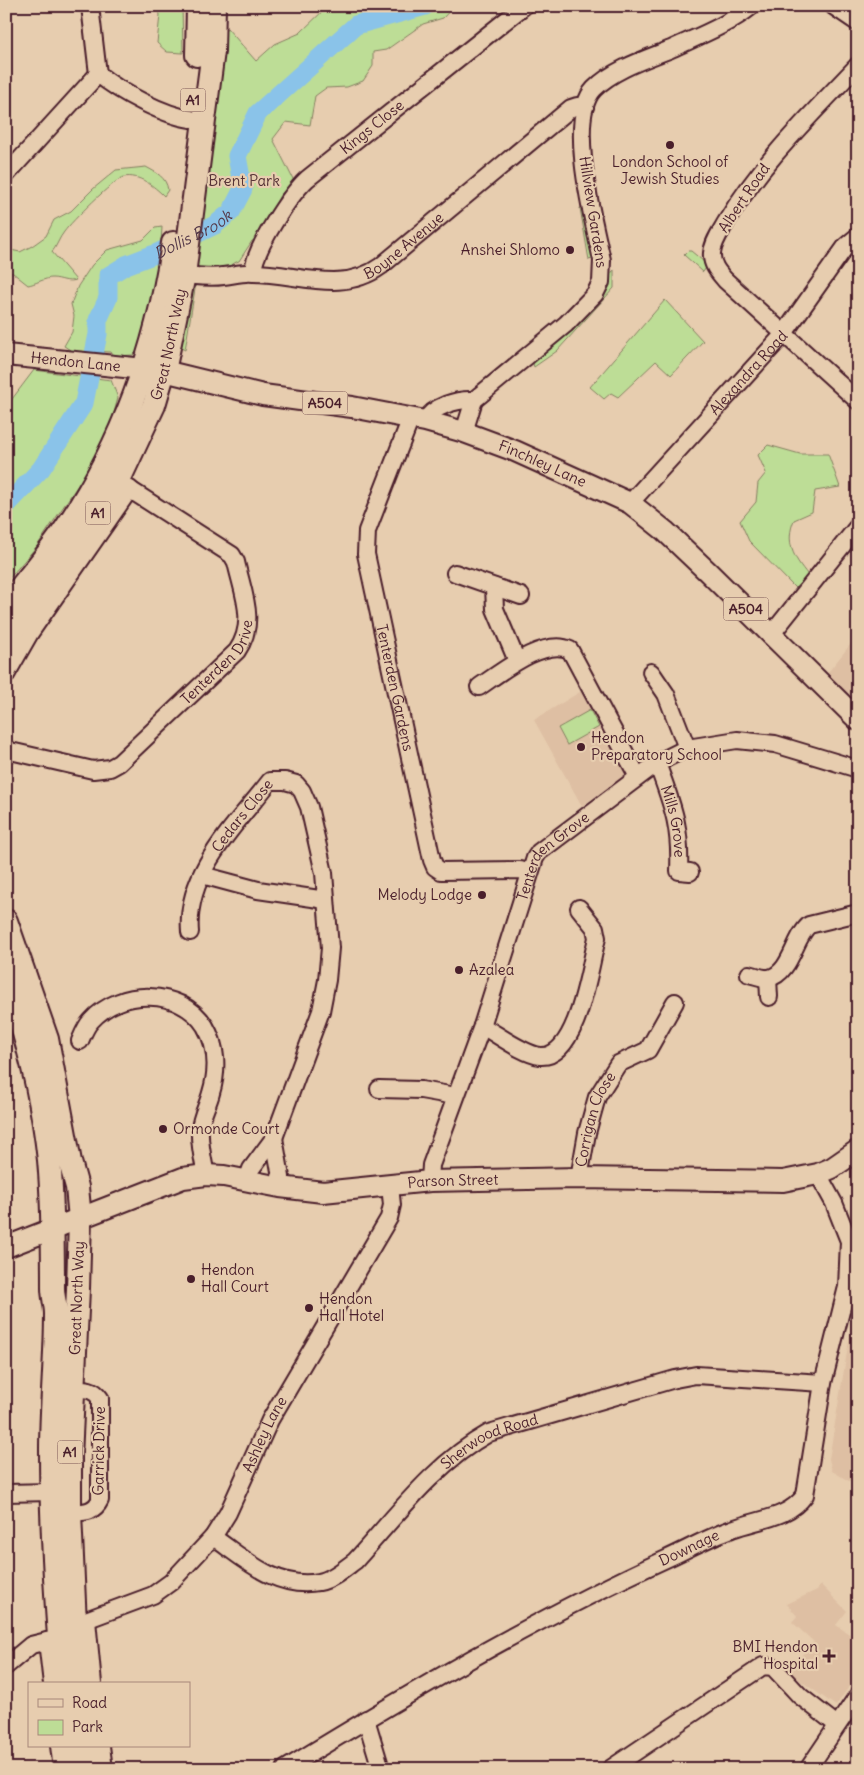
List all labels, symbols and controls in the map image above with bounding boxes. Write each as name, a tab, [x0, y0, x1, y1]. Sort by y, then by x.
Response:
road number: A1	[180, 88, 206, 112]
street label: Kings Close	[336, 95, 408, 158]
marker: London School of Jewish Studies	[664, 139, 676, 151]
place label: London School of Jewish Studies	[612, 152, 729, 188]
street label: Hillview Gardens	[575, 155, 612, 269]
street label: Albert Road	[714, 159, 774, 236]
park label: Brent Park	[208, 171, 280, 190]
water label: Dollis Brook	[151, 204, 237, 263]
street label: Boyne Avenue	[360, 208, 447, 283]
place label: Anshei Shlomo	[461, 240, 560, 259]
marker: Anshei Shlomo	[564, 244, 576, 256]
street label: Great North Way	[146, 287, 190, 402]
street label: Alexandra Road	[705, 326, 792, 419]
street label: Hendon Lane	[30, 348, 122, 376]
road number: A504	[302, 392, 348, 414]
street label: Finchley Lane	[496, 436, 589, 491]
road number: A1	[86, 502, 110, 524]
road number: A504	[724, 598, 768, 620]
street label: Tenterden Drive	[177, 619, 256, 708]
street label: Tenterden Gardens	[372, 622, 418, 753]
place label: Hendon Preparatory School	[591, 728, 722, 764]
marker: Hendon Preparatory School	[575, 741, 587, 753]
street label: Cedars Close	[207, 775, 277, 856]
street label: Mills Grove	[657, 783, 689, 858]
street label: Tenterden Grove	[512, 808, 593, 903]
place label: Melody Lodge	[377, 885, 472, 904]
marker: Melody Lodge	[476, 889, 488, 901]
place label: Azalea	[469, 960, 515, 979]
marker: Azalea	[453, 964, 465, 976]
street label: Corrigan Close	[571, 1068, 619, 1169]
place label: Ormonde Court	[173, 1119, 280, 1138]
marker: Ormonde Court	[157, 1123, 169, 1135]
street label: Parson Street	[406, 1170, 499, 1192]
street label: Great North Way	[65, 1241, 88, 1355]
place label: Hendon Hall Court	[201, 1260, 269, 1296]
marker: Hendon Hall Court	[185, 1273, 197, 1285]
place label: Hendon Hall Hotel	[319, 1289, 384, 1325]
marker: Hendon Hall Hotel	[303, 1302, 315, 1314]
street label: Ashley Lane	[238, 1393, 291, 1475]
street label: Garrick Drive	[88, 1406, 109, 1496]
street label: Sherwood Road	[436, 1409, 540, 1473]
road number: A1	[58, 1440, 82, 1464]
street label: Downage	[656, 1525, 722, 1570]
place label: BMI Hendon Hospital	[733, 1637, 818, 1673]
marker: BMI Hendon Hospital	[822, 1649, 836, 1663]
legend	[28, 1682, 190, 1748]
text: Road	[72, 1693, 107, 1712]
text: Park	[72, 1717, 103, 1736]

